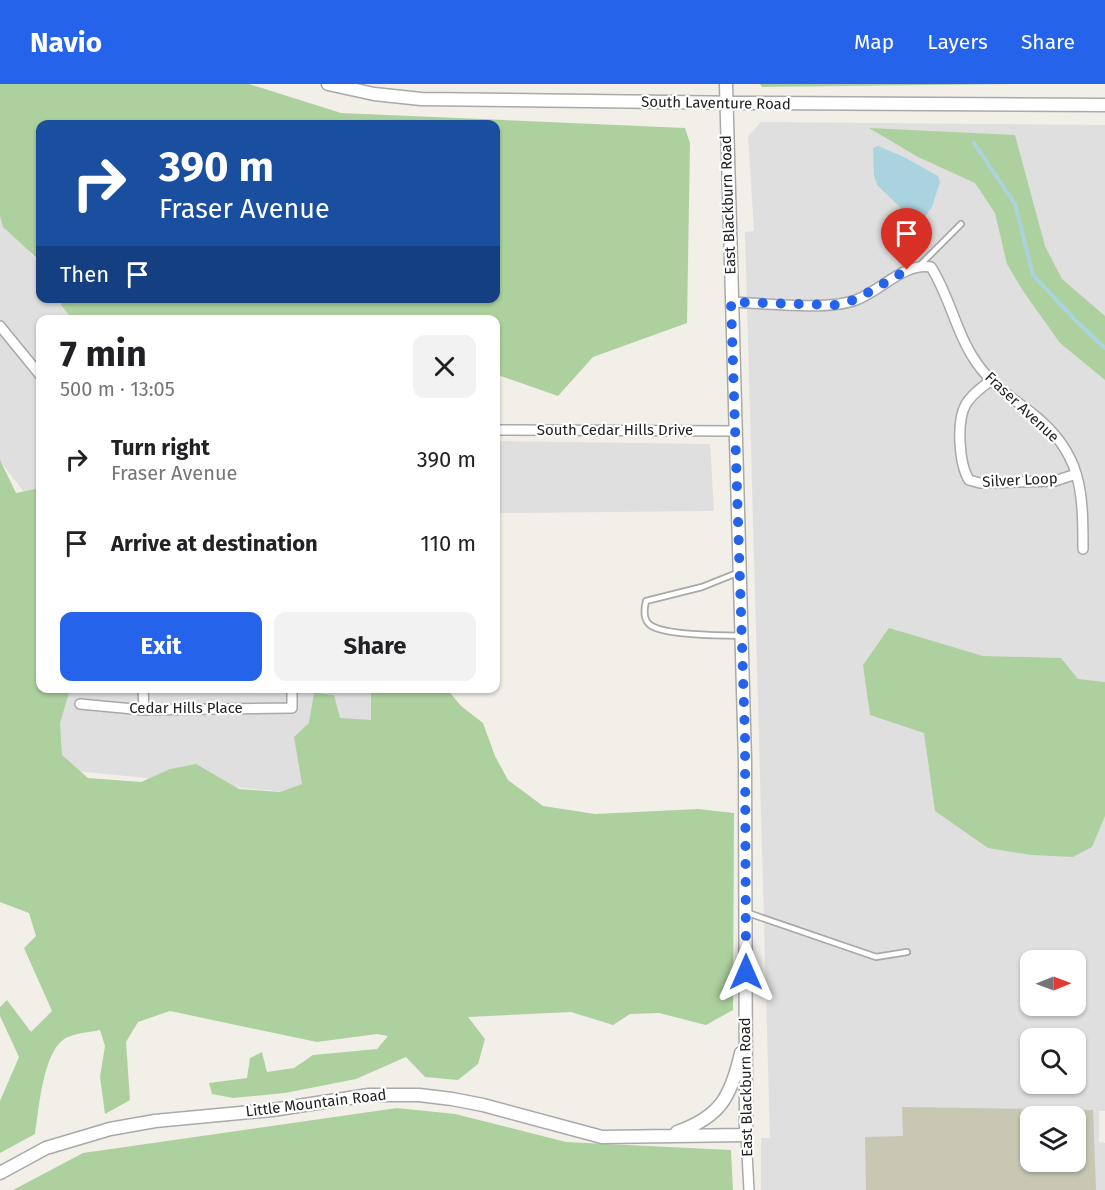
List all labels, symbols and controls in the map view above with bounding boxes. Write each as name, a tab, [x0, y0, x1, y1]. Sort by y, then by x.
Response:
text: Navio	[30, 26, 102, 59]
text: Map	[854, 29, 894, 55]
text: Layers	[927, 29, 988, 55]
text: Share	[1021, 29, 1075, 55]
street label: South Laventure Road	[641, 93, 791, 113]
street label: East Blackburn Road	[717, 135, 739, 275]
text: 390 m	[159, 142, 274, 192]
icon: right	[60, 144, 138, 222]
text: Fraser Avenue	[159, 193, 330, 225]
pin	[881, 208, 932, 270]
icon: arrive	[890, 217, 923, 250]
icon: arrive	[121, 258, 154, 291]
text: Then	[60, 261, 109, 288]
text: 7 min	[60, 332, 147, 376]
button: close	[413, 335, 476, 398]
street label: Fraser Avenue	[981, 368, 1063, 446]
text: 500 m · 13:05	[60, 377, 175, 401]
street label: South Cedar Hills Drive	[537, 421, 693, 439]
text: Turn right	[111, 434, 210, 461]
icon: right	[60, 443, 93, 476]
text: 390 m	[417, 446, 476, 473]
text: Fraser Avenue	[111, 461, 237, 485]
street label: Silver Loop	[982, 469, 1058, 491]
icon: arrive	[60, 527, 93, 560]
text: Arrive at destination	[111, 530, 318, 557]
text: 110 m	[420, 530, 476, 557]
button: Exit	[60, 612, 262, 681]
button: Share	[274, 612, 476, 681]
street label: Cedar Hills Place	[129, 699, 243, 717]
position arrow	[714, 940, 778, 1004]
north arrow	[1020, 950, 1086, 1016]
map controls	[1020, 950, 1086, 1172]
street label: East Blackburn Road	[736, 1017, 756, 1157]
button: search	[1020, 1028, 1086, 1094]
street label: Little Mountain Road	[245, 1085, 387, 1121]
button: layers	[1020, 1106, 1086, 1172]

